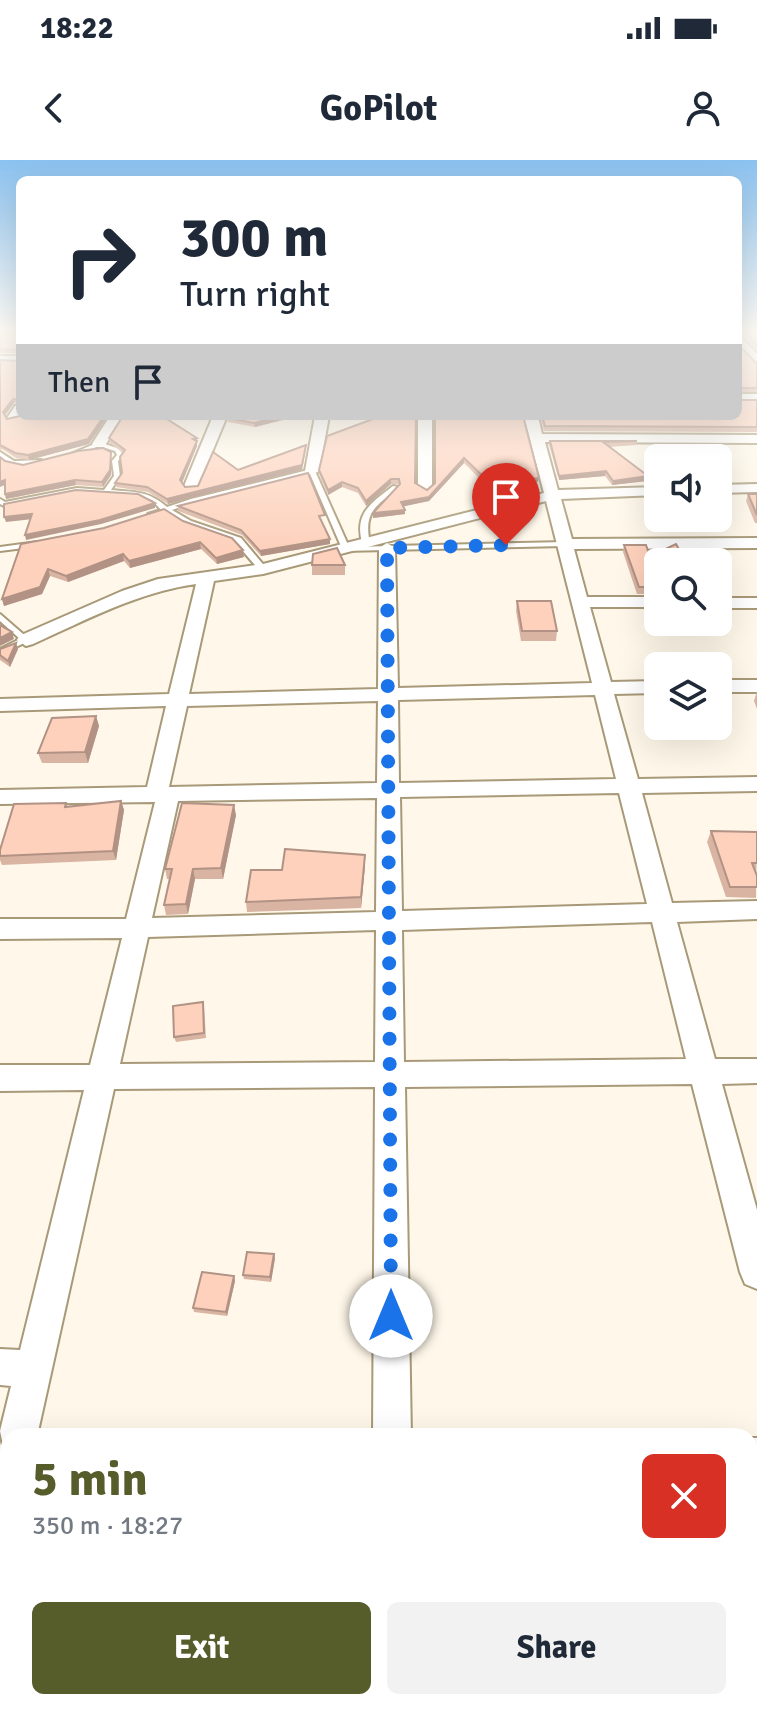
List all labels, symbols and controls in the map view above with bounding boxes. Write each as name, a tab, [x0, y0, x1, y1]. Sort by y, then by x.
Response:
text: 18:22	[40, 10, 114, 47]
icon: back	[32, 86, 76, 130]
text: GoPilot	[320, 86, 437, 131]
icon: person	[681, 86, 725, 130]
text: 300 m	[180, 203, 328, 272]
icon: right	[48, 208, 152, 312]
text: Turn right	[180, 272, 330, 317]
icon: arrive	[126, 360, 170, 404]
text: Then	[48, 364, 110, 401]
map controls	[644, 444, 732, 740]
button: sound	[644, 444, 732, 532]
pin	[472, 463, 540, 545]
icon: arrive	[484, 475, 528, 519]
button: search	[644, 548, 732, 636]
button: layers	[644, 652, 732, 740]
position arrow	[349, 1274, 433, 1358]
text: 5 min	[32, 1450, 148, 1509]
button: close	[642, 1454, 726, 1538]
text: 350 m · 18:27	[32, 1510, 183, 1542]
button: Exit	[32, 1602, 371, 1694]
button: Share	[387, 1602, 726, 1694]

